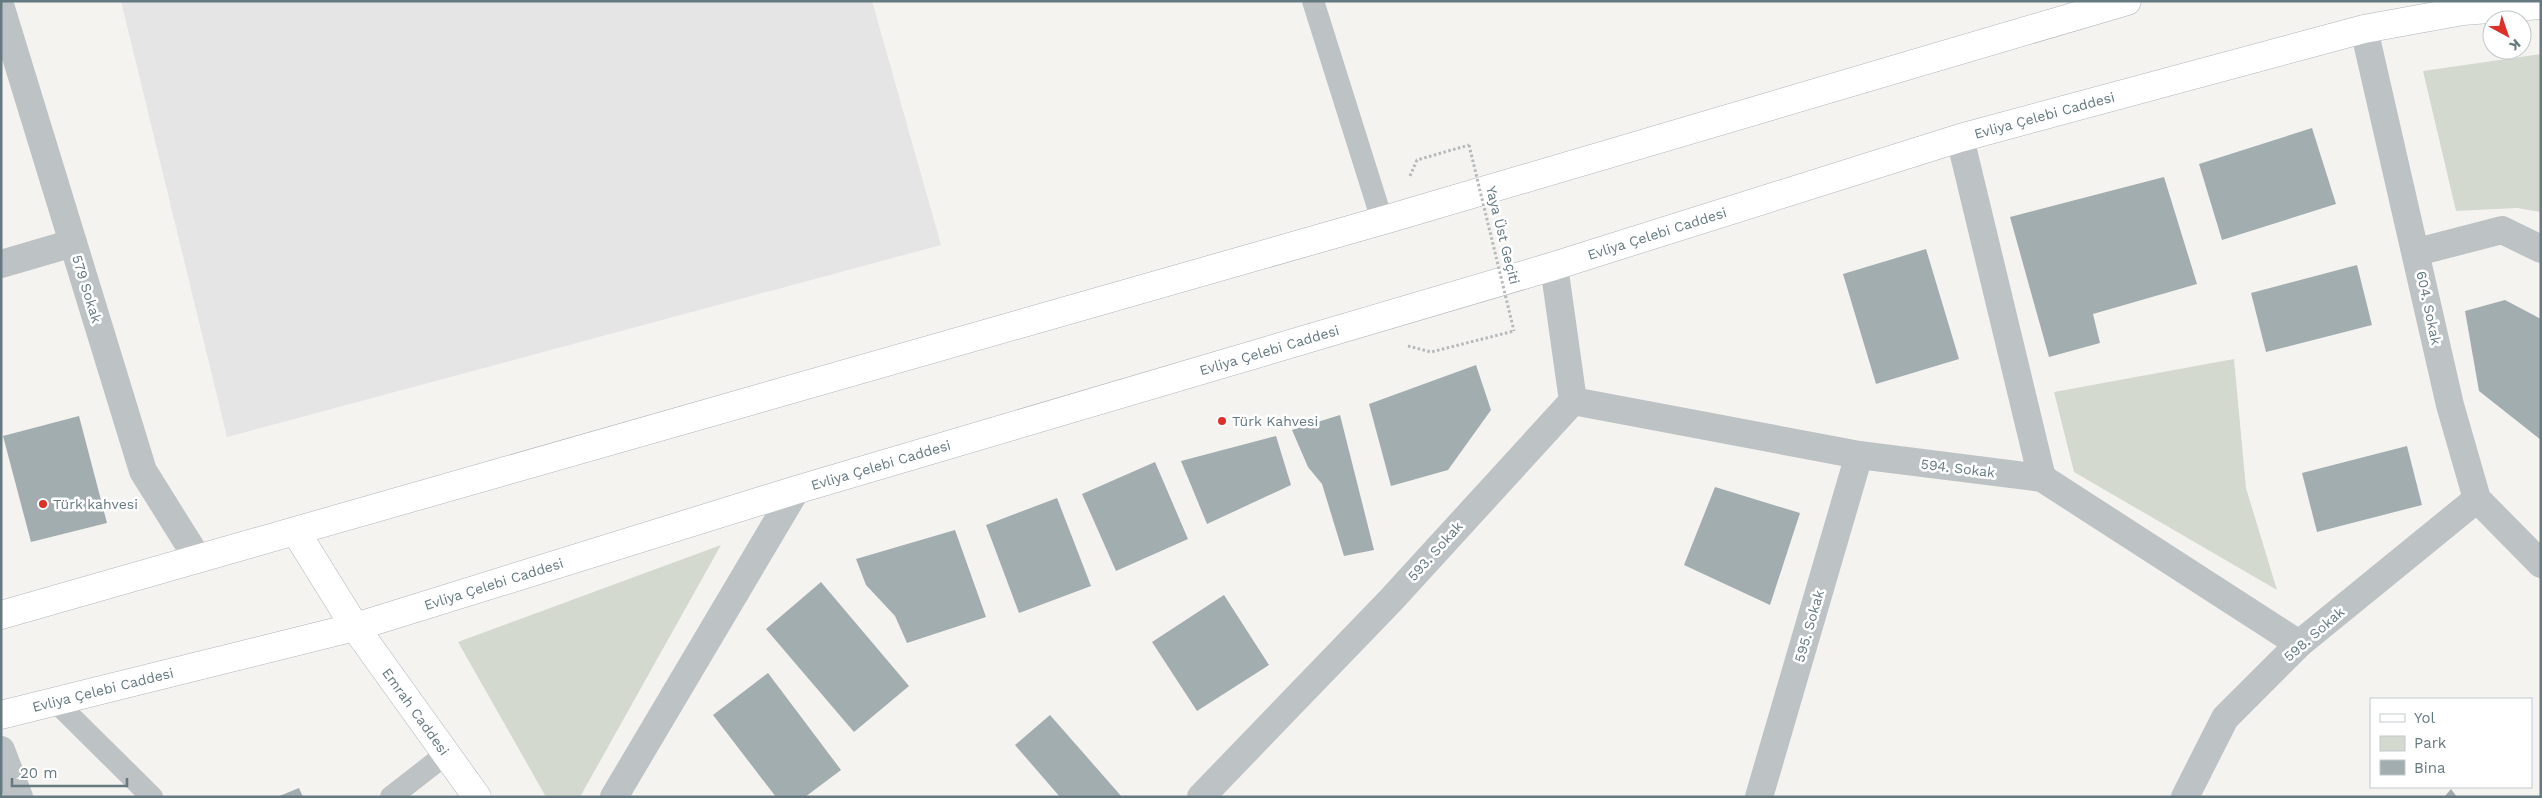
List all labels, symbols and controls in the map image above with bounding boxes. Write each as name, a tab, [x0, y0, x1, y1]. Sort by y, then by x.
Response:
north arrow	[2482, 10, 2532, 60]
text: K	[2506, 36, 2524, 54]
street label: Evliya Çelebi Caddesi	[1972, 89, 2116, 142]
street label: Yaya Üst Geçiti	[1483, 184, 1523, 286]
street label: Evliya Çelebi Caddesi	[1586, 204, 1729, 263]
street label: 579 Sokak	[69, 253, 105, 325]
street label: 604. Sokak	[2413, 270, 2445, 346]
street label: Evliya Çelebi Caddesi	[1197, 322, 1341, 378]
place label: Türk Kahvesi	[1232, 413, 1318, 429]
marker: Türk Kahvesi	[1216, 415, 1228, 427]
street label: Evliya Çelebi Caddesi	[809, 437, 953, 493]
street label: 594. Sokak	[1920, 456, 1996, 481]
place label: Türk kahvesi	[53, 496, 138, 512]
marker: Türk kahvesi	[37, 498, 49, 510]
street label: 593. Sokak	[1404, 518, 1466, 584]
street label: Evliya Çelebi Caddesi	[422, 555, 565, 613]
street label: 595. Sokak	[1791, 588, 1827, 664]
street label: 598. Sokak	[2280, 603, 2348, 665]
street label: Evliya Çelebi Caddesi	[31, 664, 175, 715]
street label: Emrah Caddesi	[379, 665, 452, 758]
legend	[2370, 698, 2532, 788]
text: Yol	[2414, 709, 2436, 727]
text: Park	[2414, 734, 2447, 752]
scale bar	[12, 756, 128, 788]
text: Bina	[2414, 759, 2446, 777]
text: 20 m	[20, 764, 58, 782]

